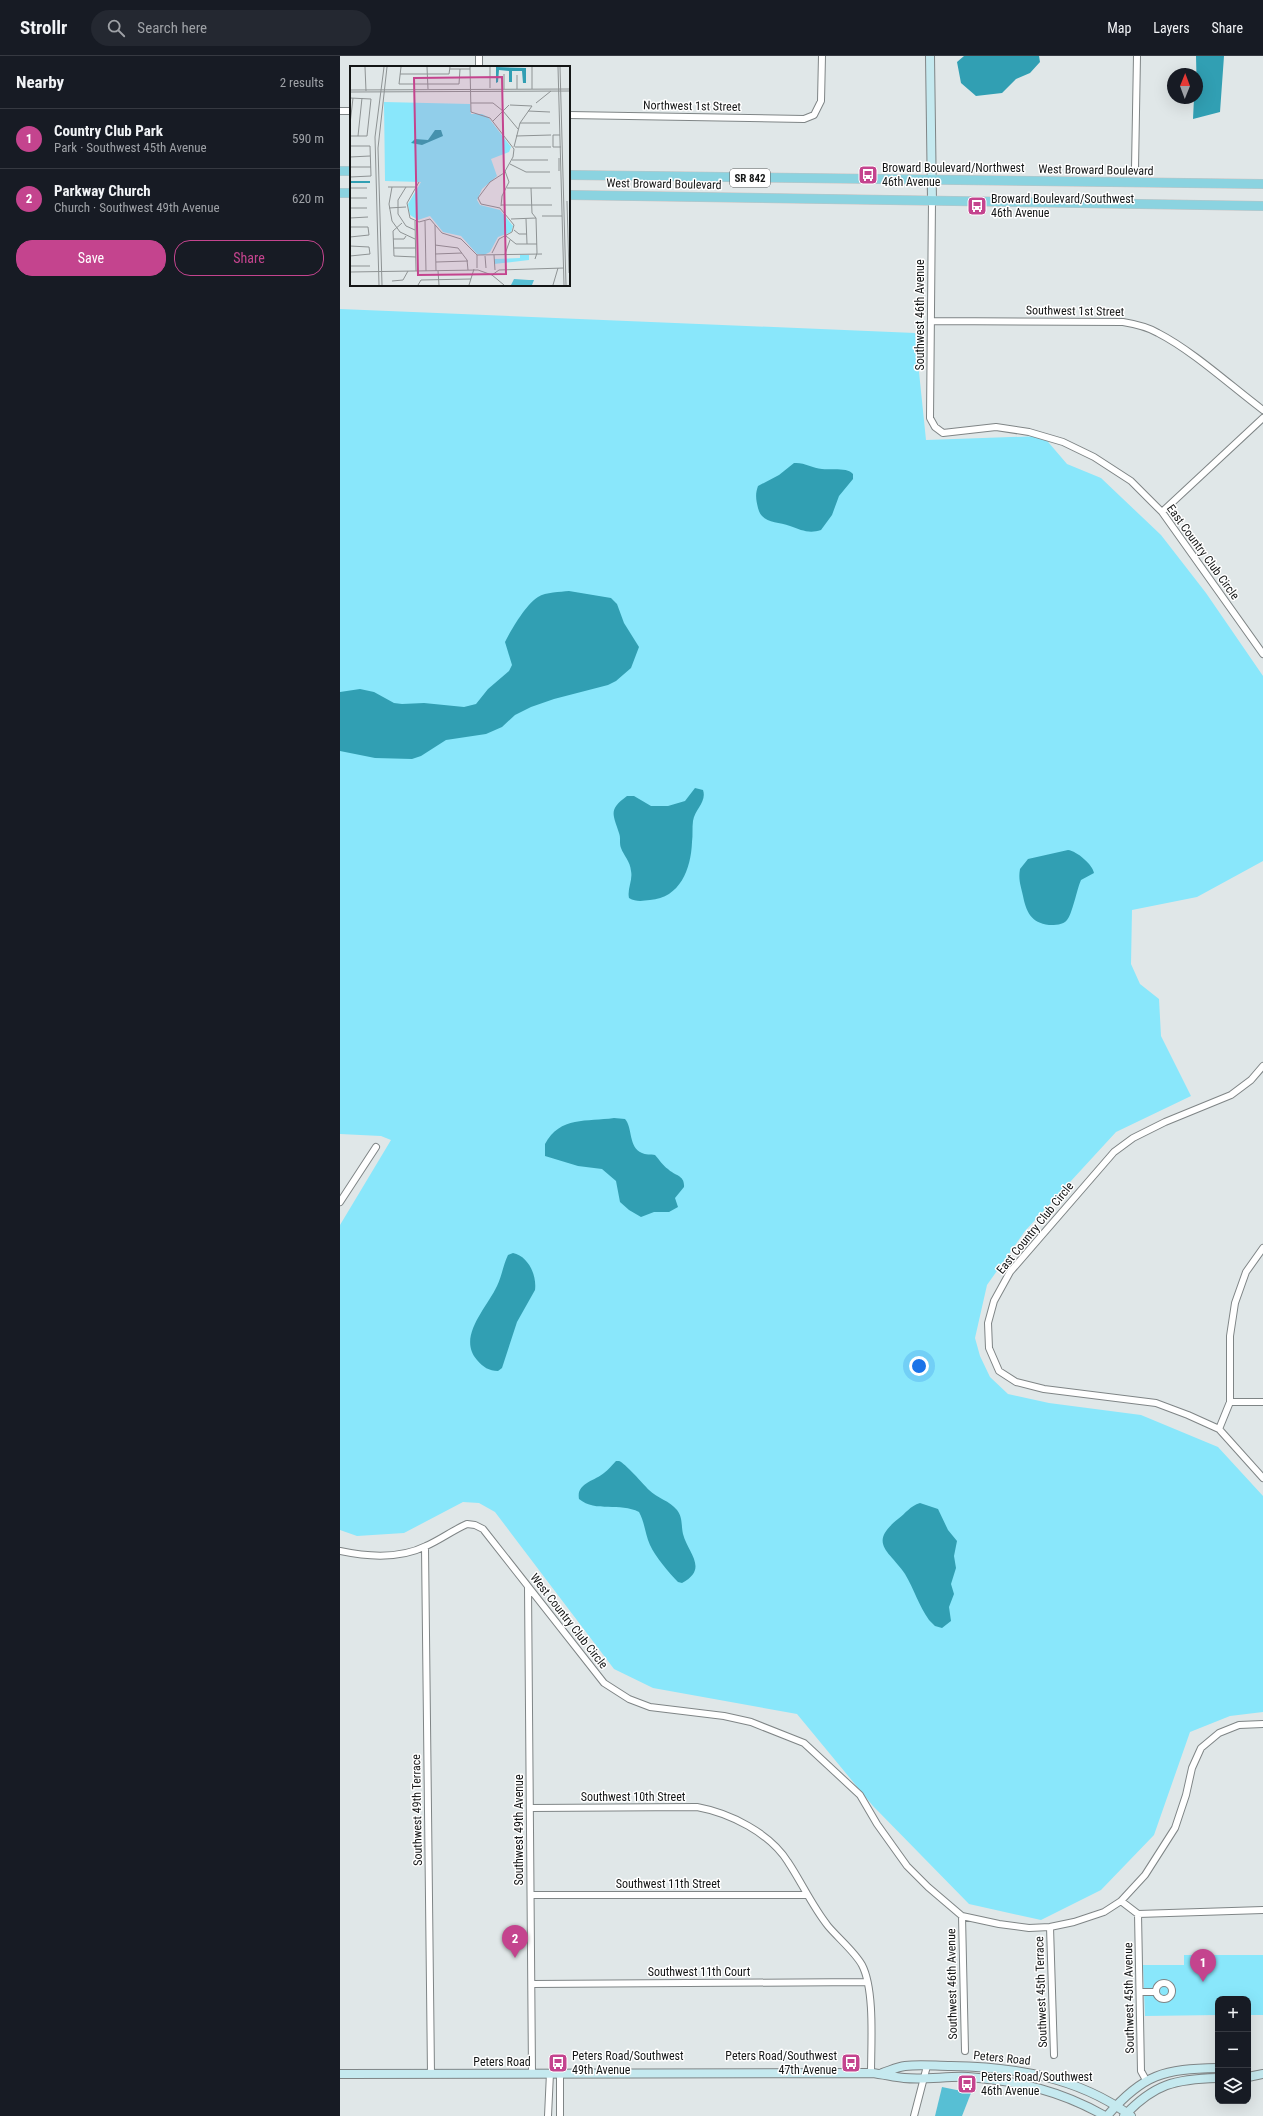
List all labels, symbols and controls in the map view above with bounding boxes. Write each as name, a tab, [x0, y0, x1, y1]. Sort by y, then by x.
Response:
search box	[91, 10, 371, 46]
text: Strollr	[20, 16, 67, 39]
icon: search	[105, 17, 127, 39]
text: Search here	[137, 19, 207, 37]
text: Map	[1107, 20, 1131, 36]
text: Layers	[1153, 20, 1190, 36]
text: Share	[1212, 20, 1243, 36]
inset map	[350, 66, 570, 286]
north arrow	[1167, 68, 1203, 104]
text: Nearby	[16, 72, 64, 92]
text: 2 results	[280, 75, 324, 90]
street label: Northwest 1st Street	[643, 98, 741, 114]
text: Country Club Park	[54, 122, 163, 140]
text: 1	[26, 131, 32, 146]
text: 590 m	[292, 131, 324, 146]
text: Park · Southwest 45th Avenue	[54, 140, 207, 155]
place label: Broward Boulevard/Northwest 46th Avenue	[882, 161, 1025, 189]
street label: West Broward Boulevard	[1038, 162, 1154, 178]
bus stop icon: Broward Boulevard/Northwest 46th Avenue	[857, 164, 879, 186]
road number: SR 842	[730, 169, 770, 187]
street label: West Broward Boulevard	[606, 176, 722, 192]
text: Parkway Church	[54, 182, 151, 200]
text: 2	[26, 191, 32, 206]
text: 620 m	[292, 191, 324, 206]
place label: Broward Boulevard/Southwest 46th Avenue	[991, 192, 1135, 220]
bus stop icon: Broward Boulevard/Southwest 46th Avenue	[966, 195, 988, 217]
text: Church · Southwest 49th Avenue	[54, 200, 220, 215]
button: Save	[16, 240, 166, 276]
button: Share	[174, 240, 324, 276]
street label: Southwest 46th Avenue	[913, 259, 927, 371]
street label: Southwest 1st Street	[1026, 303, 1125, 319]
street label: East Country Club Circle	[1164, 502, 1242, 603]
street label: East Country Club Circle	[994, 1179, 1077, 1277]
your location	[909, 1356, 929, 1376]
street label: West Country Club Circle	[527, 1571, 611, 1672]
street label: Southwest 49th Terrace	[409, 1754, 425, 1866]
street label: Southwest 49th Avenue	[512, 1774, 526, 1886]
street label: Southwest 10th Street	[581, 1790, 686, 1804]
street label: Southwest 11th Street	[616, 1877, 721, 1891]
pin: 2	[502, 1925, 528, 1958]
street label: Southwest 46th Avenue	[944, 1928, 960, 2040]
street label: Southwest 45th Terrace	[1032, 1936, 1050, 2048]
street label: Southwest 45th Avenue	[1121, 1942, 1137, 2054]
pin: 1	[1190, 1949, 1216, 1982]
street label: Southwest 11th Court	[648, 1965, 751, 1979]
map controls	[1215, 1996, 1251, 2104]
button: +	[1215, 1996, 1251, 2032]
button: −	[1215, 2032, 1251, 2068]
street label: Peters Road	[973, 2048, 1031, 2068]
place label: Peters Road/Southwest 49th Avenue	[572, 2049, 684, 2077]
place label: Peters Road/Southwest 47th Avenue	[725, 2049, 837, 2077]
bus stop icon: Peters Road/Southwest 49th Avenue	[547, 2052, 569, 2074]
bus stop icon: Peters Road/Southwest 47th Avenue	[840, 2052, 862, 2074]
street label: Peters Road	[473, 2055, 531, 2069]
button: layers	[1215, 2068, 1251, 2104]
place label: Peters Road/Southwest 46th Avenue	[981, 2070, 1093, 2098]
bus stop icon: Peters Road/Southwest 46th Avenue	[956, 2073, 978, 2095]

